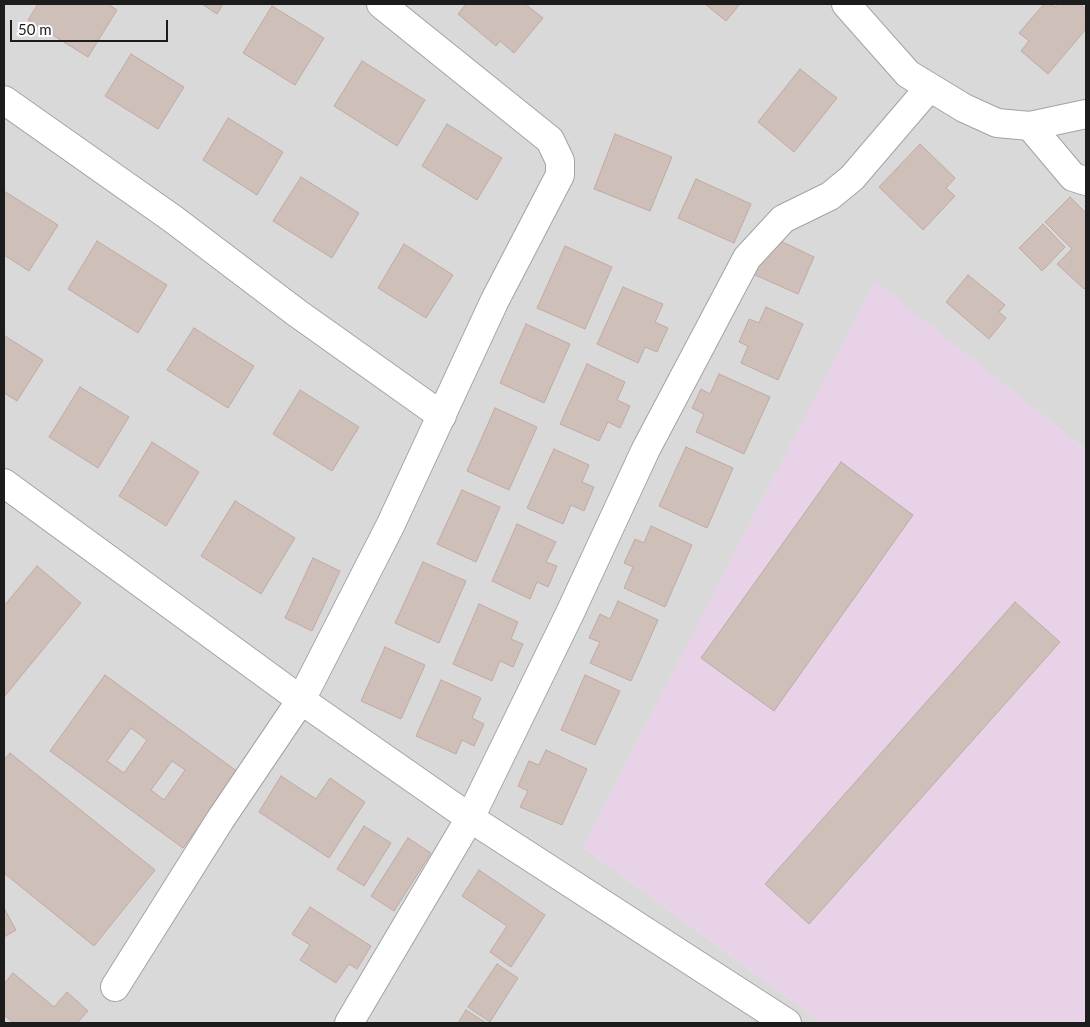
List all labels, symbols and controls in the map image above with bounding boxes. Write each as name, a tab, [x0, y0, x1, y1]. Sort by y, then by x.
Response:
scale bar	[12, 10, 170, 42]
text: 50 m	[18, 20, 52, 38]

